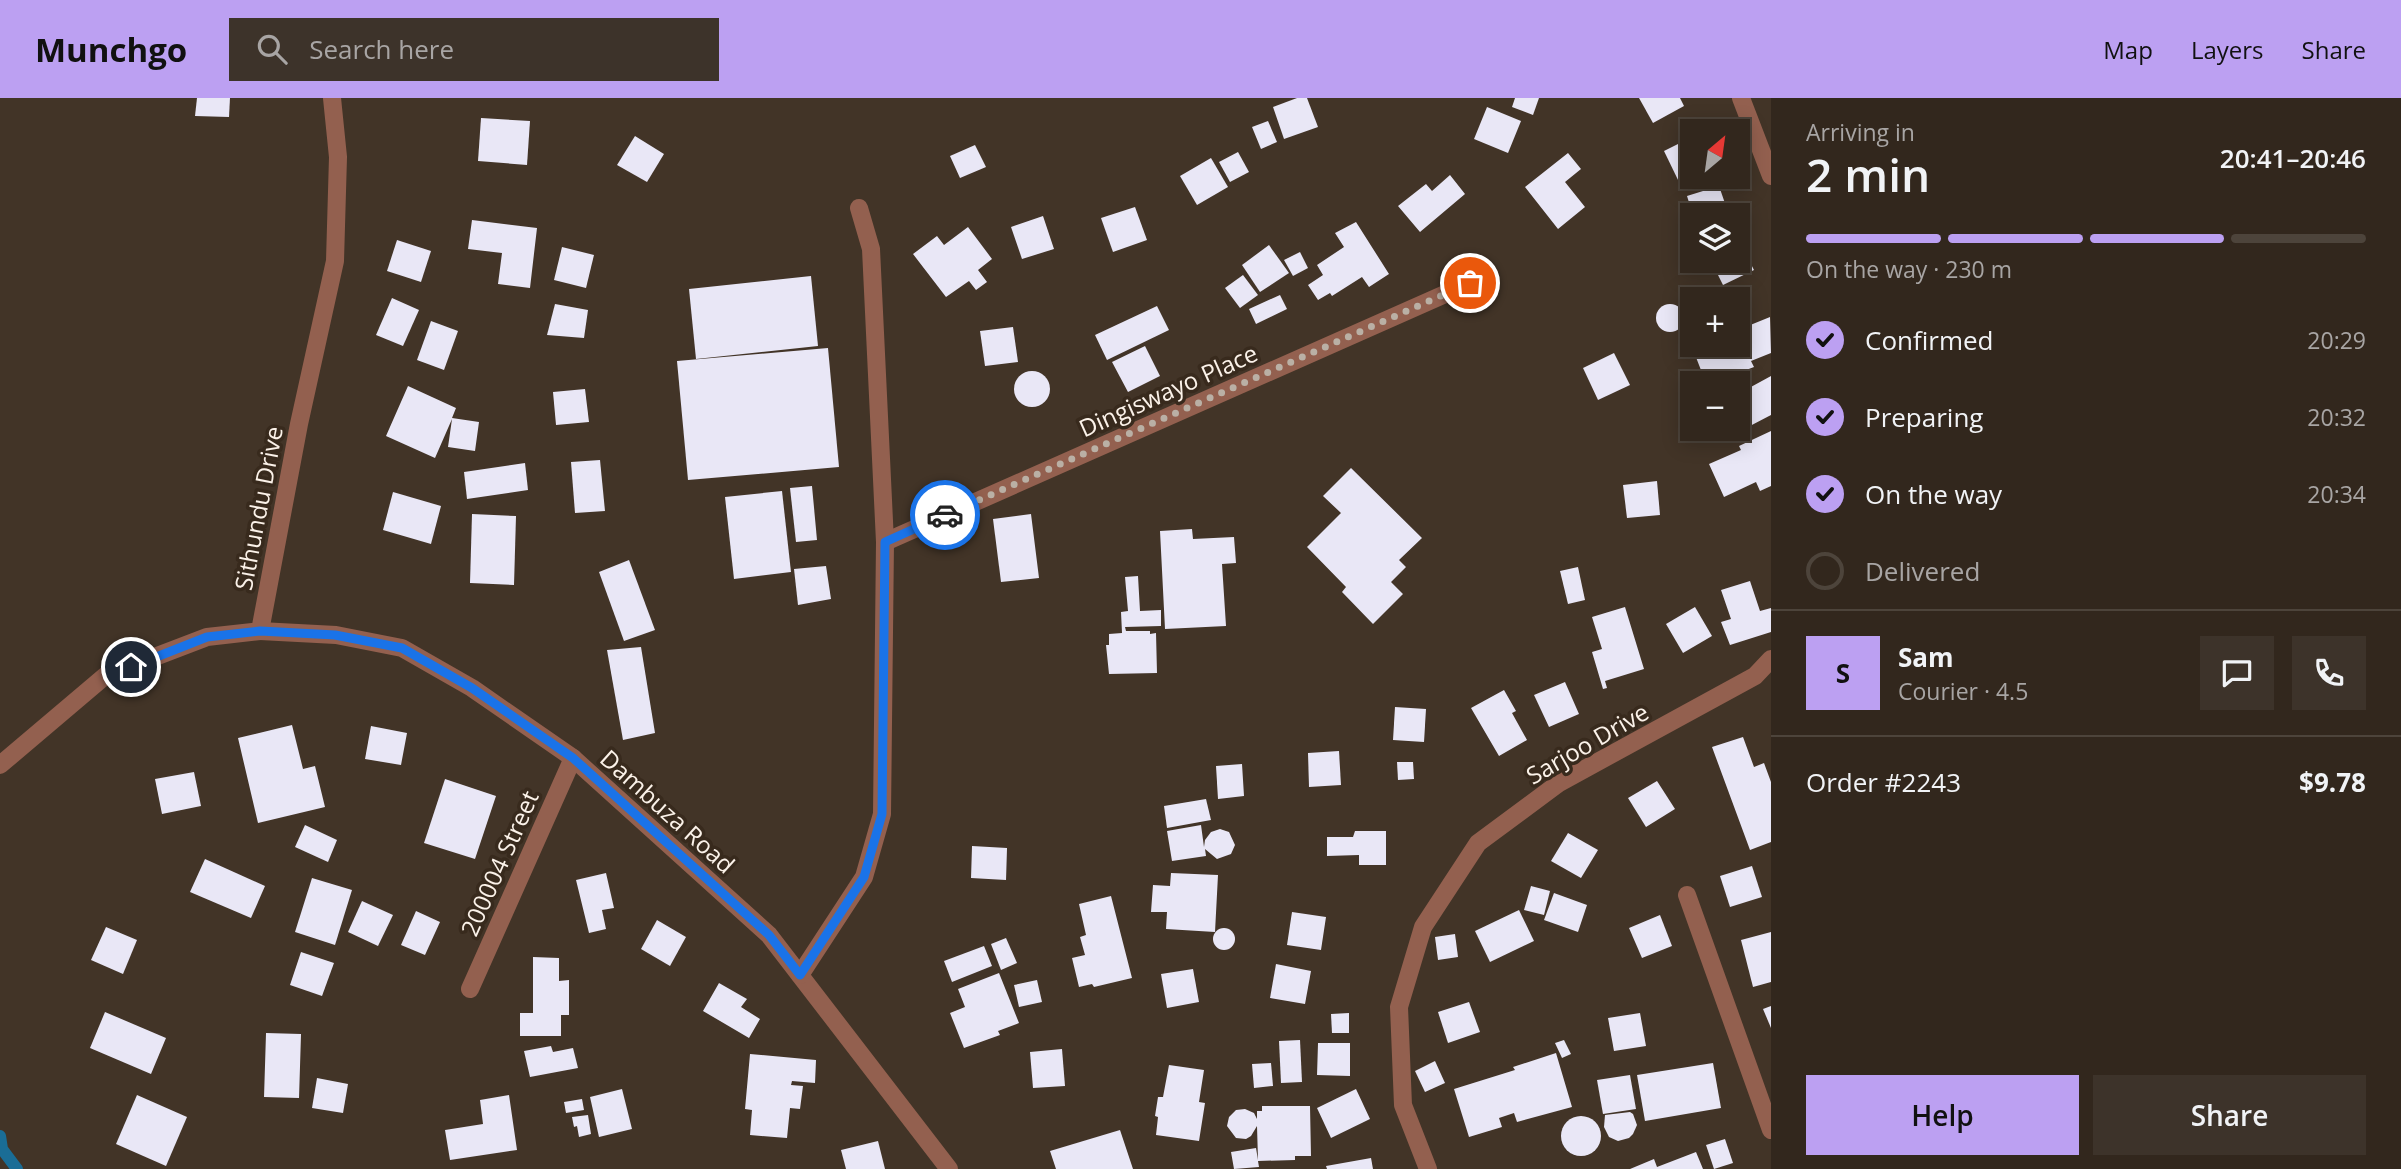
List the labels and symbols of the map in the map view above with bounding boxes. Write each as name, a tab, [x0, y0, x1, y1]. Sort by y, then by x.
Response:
north arrow	[1680, 119, 1750, 189]
pin	[1440, 253, 1500, 313]
street label: Dingiswayo Place	[1074, 336, 1262, 444]
street label: Sithundu Drive	[226, 423, 290, 593]
courier	[910, 480, 980, 550]
pin	[101, 637, 161, 697]
street label: Sarjoo Drive	[1520, 695, 1654, 791]
street label: Dambuza Road	[594, 742, 742, 880]
street label: 200004 Street	[452, 785, 546, 941]

